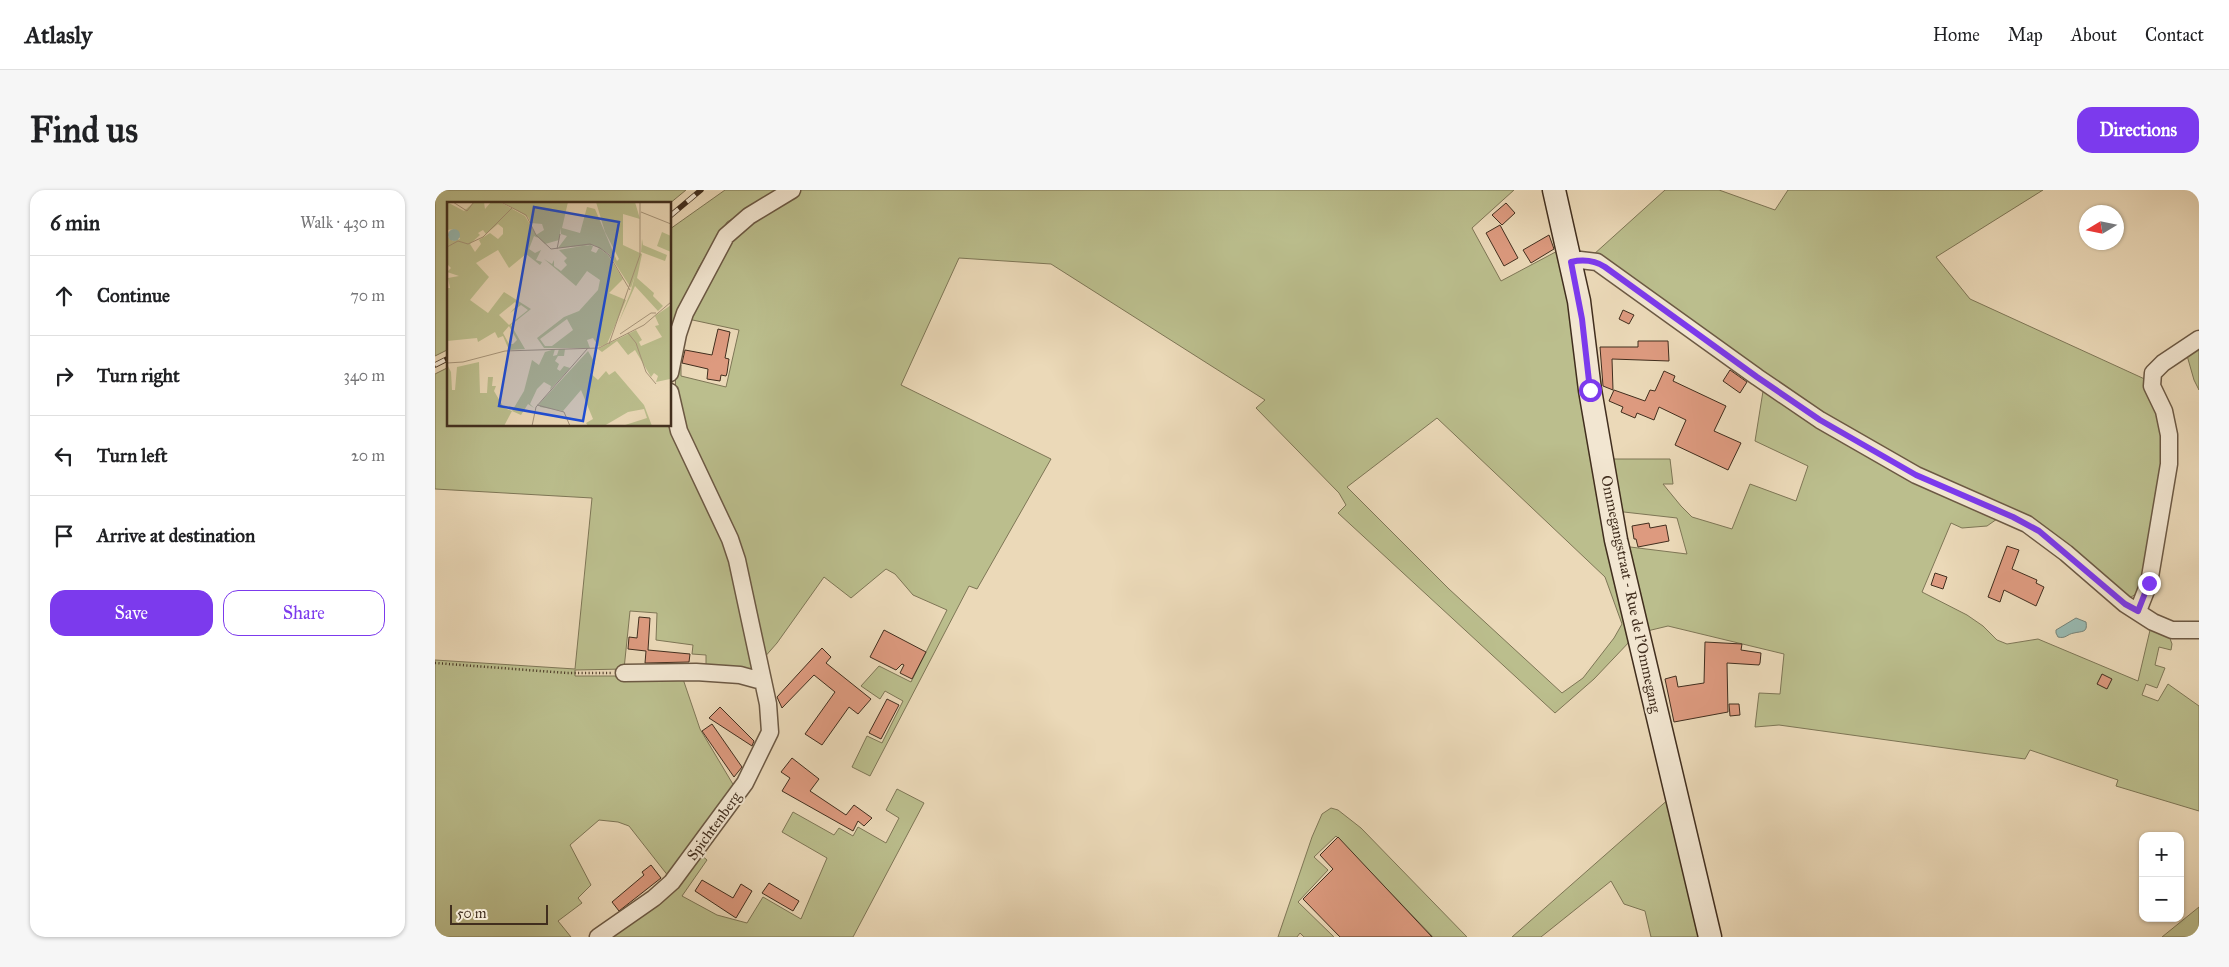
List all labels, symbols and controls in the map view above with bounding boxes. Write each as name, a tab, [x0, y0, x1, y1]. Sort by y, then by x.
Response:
text: Atlasly	[25, 20, 92, 50]
text: Home	[1933, 24, 1980, 46]
text: Map	[2008, 24, 2043, 46]
text: About	[2071, 24, 2117, 46]
text: Contact	[2145, 24, 2204, 46]
button: Directions	[2077, 107, 2199, 153]
text: Find us	[30, 109, 138, 152]
inset map	[447, 202, 671, 426]
north arrow	[2079, 205, 2124, 250]
text: 6 min	[50, 210, 100, 236]
text: Walk · 430 m	[300, 213, 385, 232]
icon: ahead	[50, 282, 78, 310]
text: Continue	[97, 284, 170, 307]
text: 70 m	[350, 286, 385, 305]
icon: right	[50, 362, 78, 390]
text: Turn right	[97, 364, 180, 387]
text: 340 m	[343, 366, 385, 385]
route start	[1579, 379, 1602, 402]
icon: left	[50, 442, 78, 470]
text: Turn left	[97, 444, 167, 467]
text: 20 m	[351, 446, 385, 465]
street label: Ommegangstraat - Rue de l'Ommegang	[1597, 474, 1665, 715]
icon: arrive	[50, 522, 78, 550]
text: Arrive at destination	[97, 524, 255, 547]
route end	[2138, 572, 2161, 595]
button: Save	[50, 590, 213, 636]
button: Share	[223, 590, 385, 636]
street label: Spichtenberg	[683, 787, 746, 864]
map controls	[2139, 832, 2184, 922]
button: +	[2139, 832, 2184, 877]
button: −	[2139, 877, 2184, 922]
scale bar	[450, 902, 547, 925]
text: 50 m	[457, 905, 486, 922]

